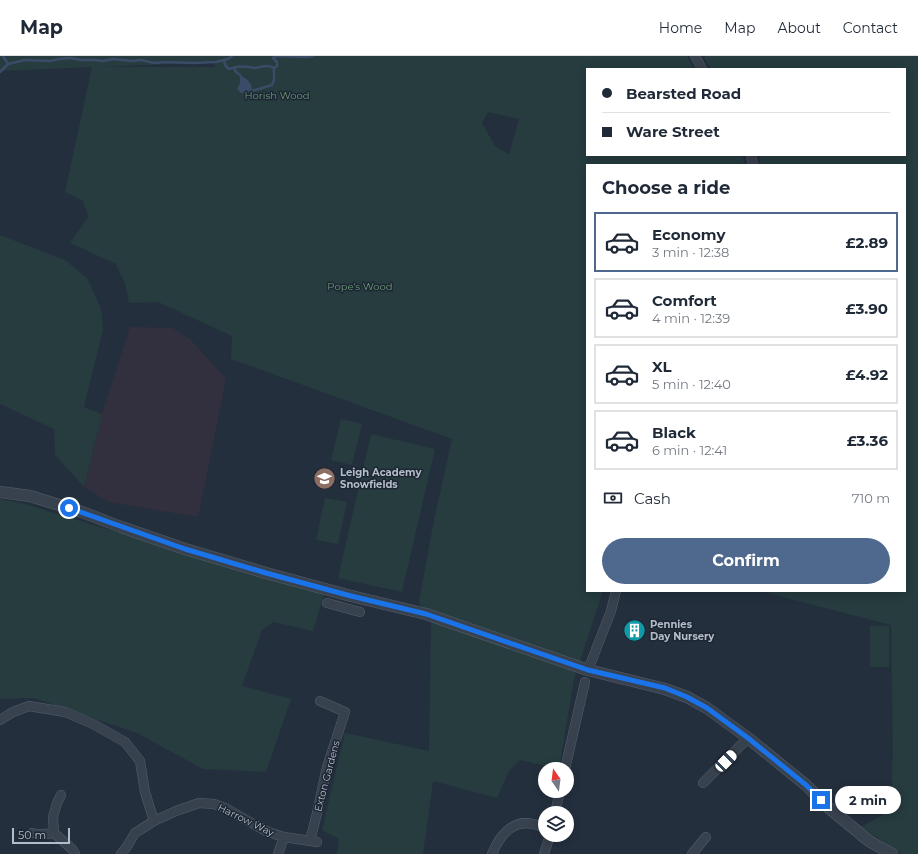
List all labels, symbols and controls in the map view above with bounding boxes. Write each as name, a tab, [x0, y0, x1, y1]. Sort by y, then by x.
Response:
text: Map	[20, 16, 63, 39]
text: Home	[659, 19, 702, 37]
text: Map	[724, 19, 755, 37]
text: About	[777, 19, 821, 37]
text: Contact	[843, 19, 898, 37]
text: Bearsted Road	[626, 84, 741, 103]
park label: Horish Wood	[244, 89, 310, 102]
text: Ware Street	[626, 122, 720, 141]
text: Choose a ride	[602, 177, 730, 199]
icon: car	[604, 224, 640, 260]
text: Economy	[652, 225, 725, 244]
text: £2.89	[846, 233, 888, 252]
text: 3 min · 12:38	[652, 244, 729, 260]
park label: Pope's Wood	[327, 280, 393, 293]
icon: car	[604, 290, 640, 326]
text: Comfort	[652, 291, 717, 310]
text: £3.90	[846, 299, 888, 318]
text: 4 min · 12:39	[652, 310, 730, 326]
icon: car	[604, 356, 640, 392]
text: XL	[652, 357, 671, 376]
text: £4.92	[845, 365, 888, 384]
text: 5 min · 12:40	[652, 376, 731, 392]
icon: car	[604, 422, 640, 458]
text: Black	[652, 423, 696, 442]
text: £3.36	[847, 431, 888, 450]
text: 6 min · 12:41	[652, 442, 727, 458]
school or university icon: Leigh Academy Snowfields	[312, 465, 338, 491]
place label: Leigh Academy Snowfields	[340, 466, 422, 491]
icon: cash	[602, 487, 624, 509]
text: Cash	[634, 489, 671, 508]
text: 710 m	[852, 490, 890, 506]
route start	[60, 499, 78, 517]
button: Confirm	[602, 538, 890, 584]
building icon: Pennies Day Nursery	[622, 617, 648, 643]
place label: Pennies Day Nursery	[650, 618, 715, 643]
street label: Exton Gardens	[311, 739, 343, 813]
car	[713, 748, 739, 774]
north arrow	[538, 762, 574, 798]
map controls	[538, 762, 574, 842]
callout: 2 min	[835, 786, 901, 814]
route end	[812, 791, 830, 809]
text: 2 min	[849, 792, 887, 808]
street label: Harrow Way	[216, 801, 277, 839]
button: layers	[538, 806, 574, 842]
scale bar	[12, 826, 70, 845]
text: 50 m	[18, 828, 46, 842]

